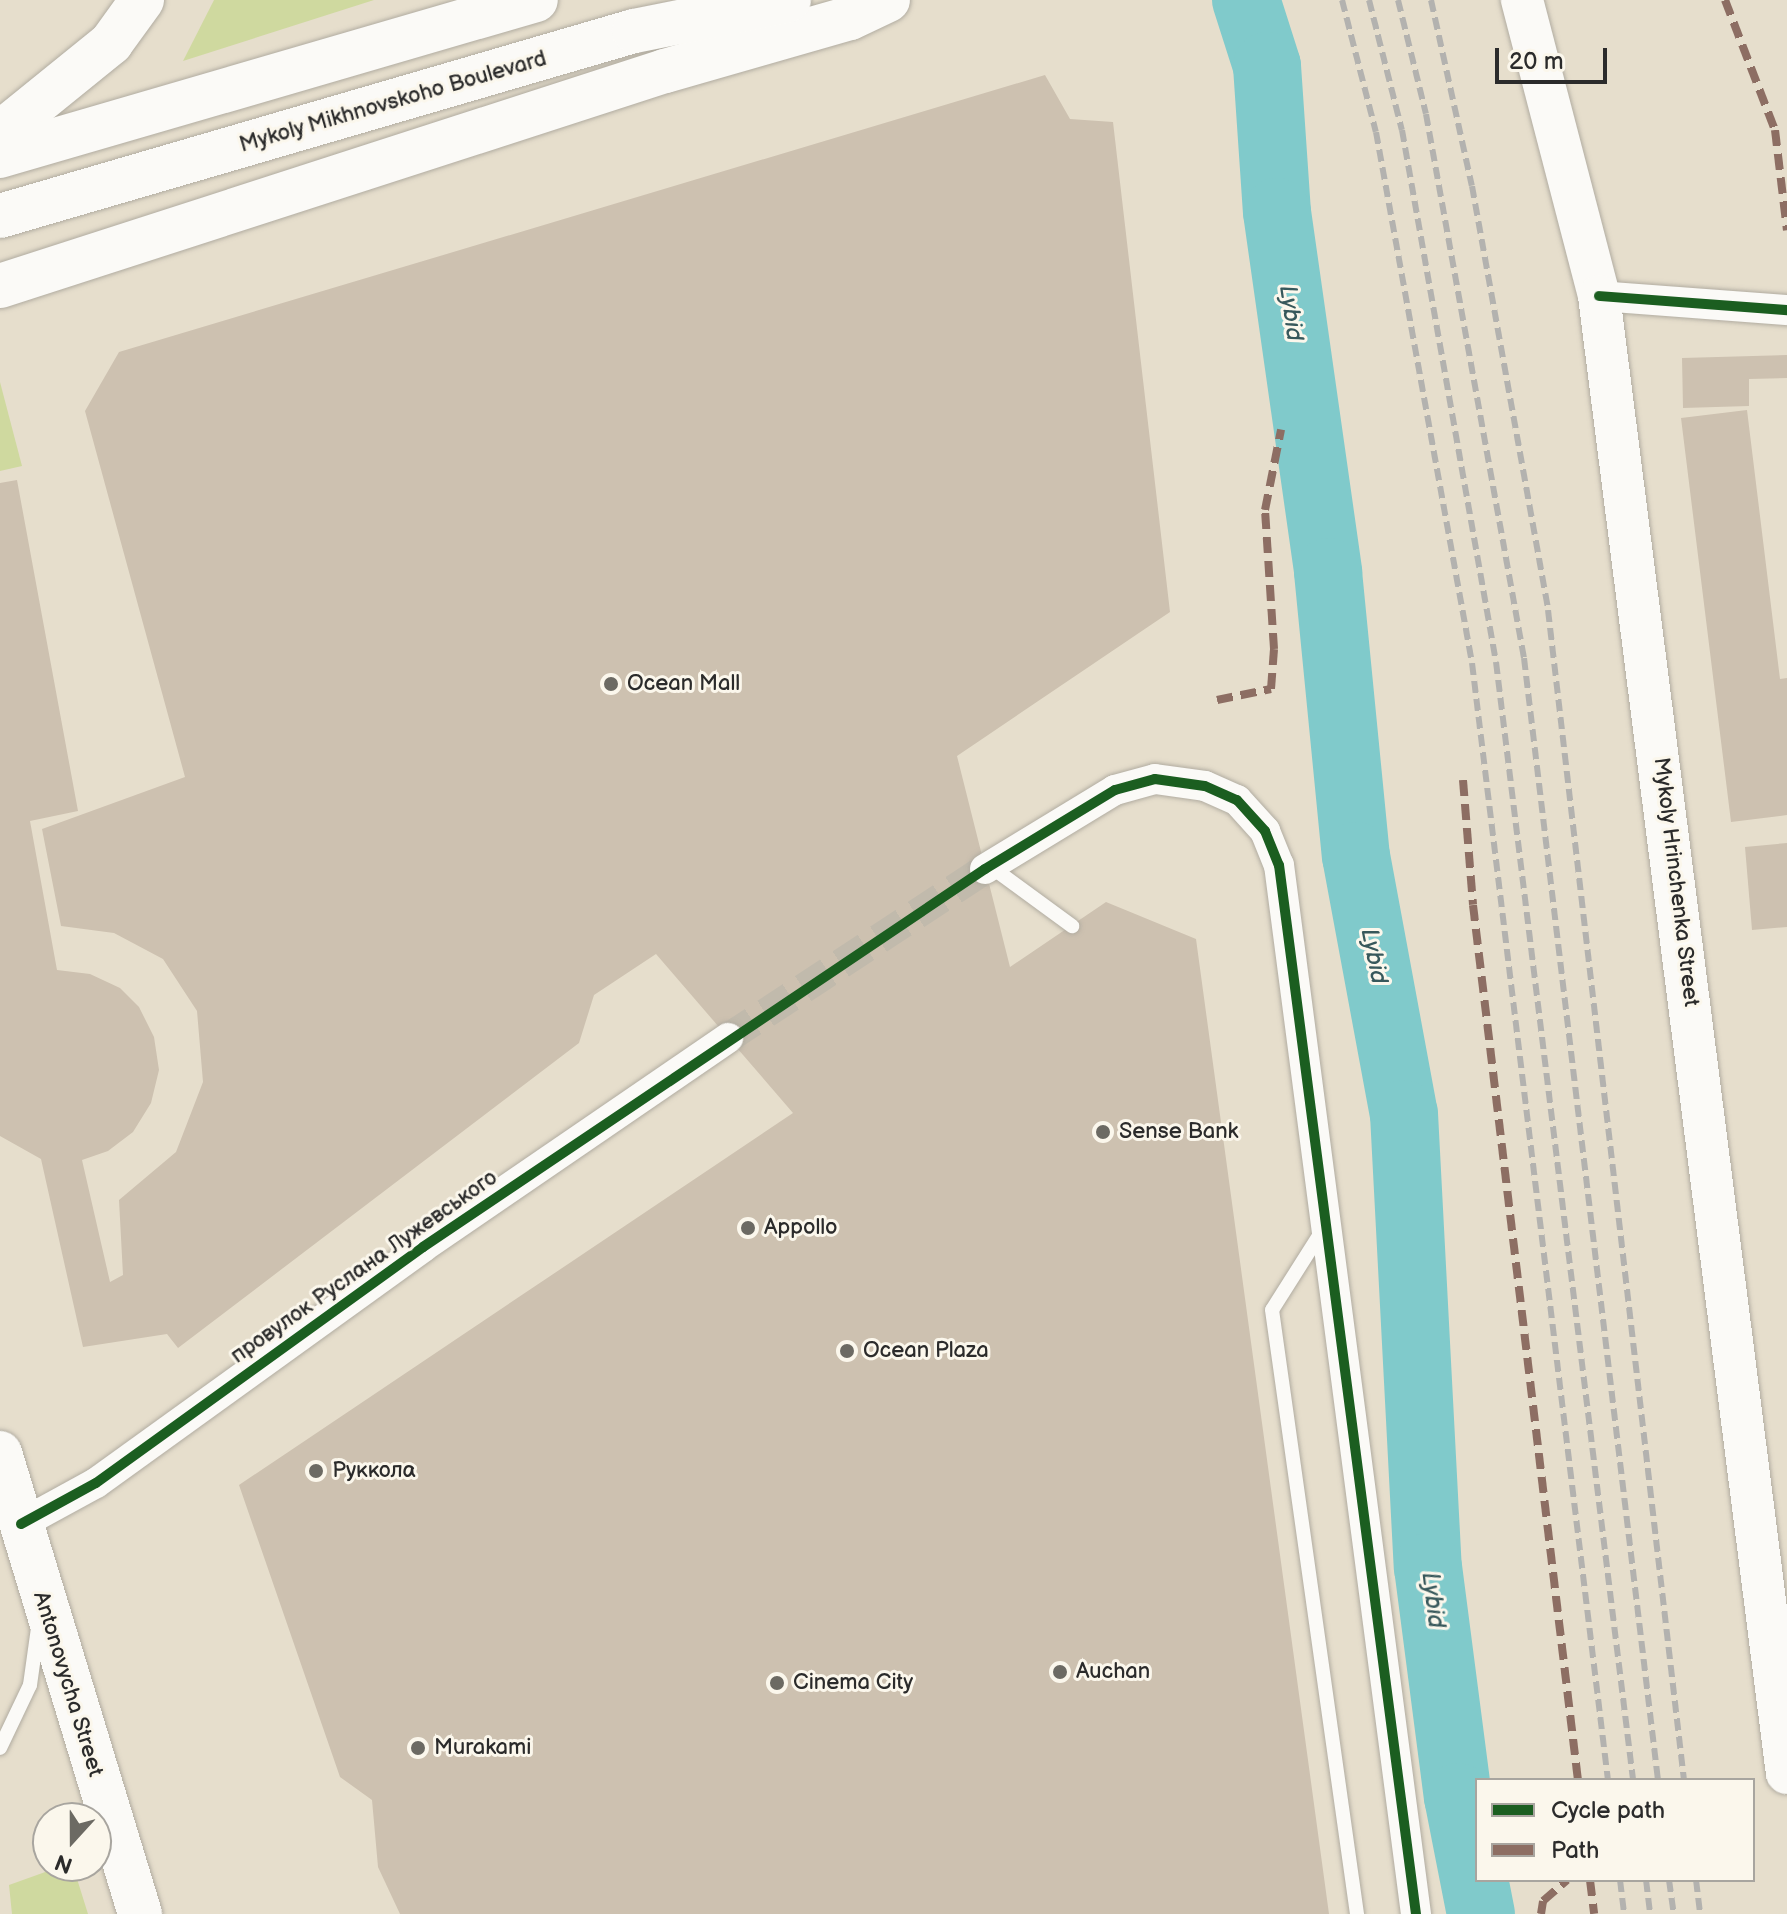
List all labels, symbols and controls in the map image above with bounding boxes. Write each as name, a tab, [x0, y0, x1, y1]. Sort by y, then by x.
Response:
scale bar	[1499, 32, 1611, 82]
street label: Mykoly Mikhnovskoho Boulevard	[236, 45, 550, 159]
text: 20 m	[1509, 47, 1564, 76]
water label: Lybid	[1273, 283, 1309, 343]
place label: Ocean Mall	[627, 671, 740, 697]
marker: Ocean Mall	[602, 675, 620, 693]
street label: Mykoly Hrinchenka Street	[1647, 755, 1705, 1009]
water label: Lybid	[1355, 926, 1393, 986]
place label: Sense Bank	[1119, 1119, 1238, 1145]
marker: Sense Bank	[1094, 1123, 1112, 1141]
street label: провулок Руслана Лужевського	[226, 1165, 502, 1369]
place label: Appollo	[764, 1215, 838, 1241]
marker: Appollo	[739, 1219, 757, 1237]
place label: Ocean Plaza	[863, 1338, 989, 1364]
marker: Ocean Plaza	[838, 1342, 856, 1360]
place label: Руккола	[332, 1458, 416, 1484]
marker: Руккола	[307, 1462, 325, 1480]
water label: Lybid	[1415, 1570, 1451, 1630]
street label: Antonovycha Street	[27, 1588, 109, 1780]
place label: Auchan	[1076, 1659, 1150, 1685]
marker: Auchan	[1051, 1663, 1069, 1681]
place label: Cinema City	[793, 1670, 913, 1696]
marker: Cinema City	[768, 1674, 786, 1692]
place label: Murakami	[434, 1735, 531, 1761]
marker: Murakami	[409, 1739, 427, 1757]
legend	[1475, 1778, 1755, 1882]
text: Cycle path	[1551, 1796, 1665, 1825]
north arrow	[32, 1802, 112, 1882]
text: Path	[1551, 1836, 1599, 1865]
text: N	[51, 1847, 76, 1879]

